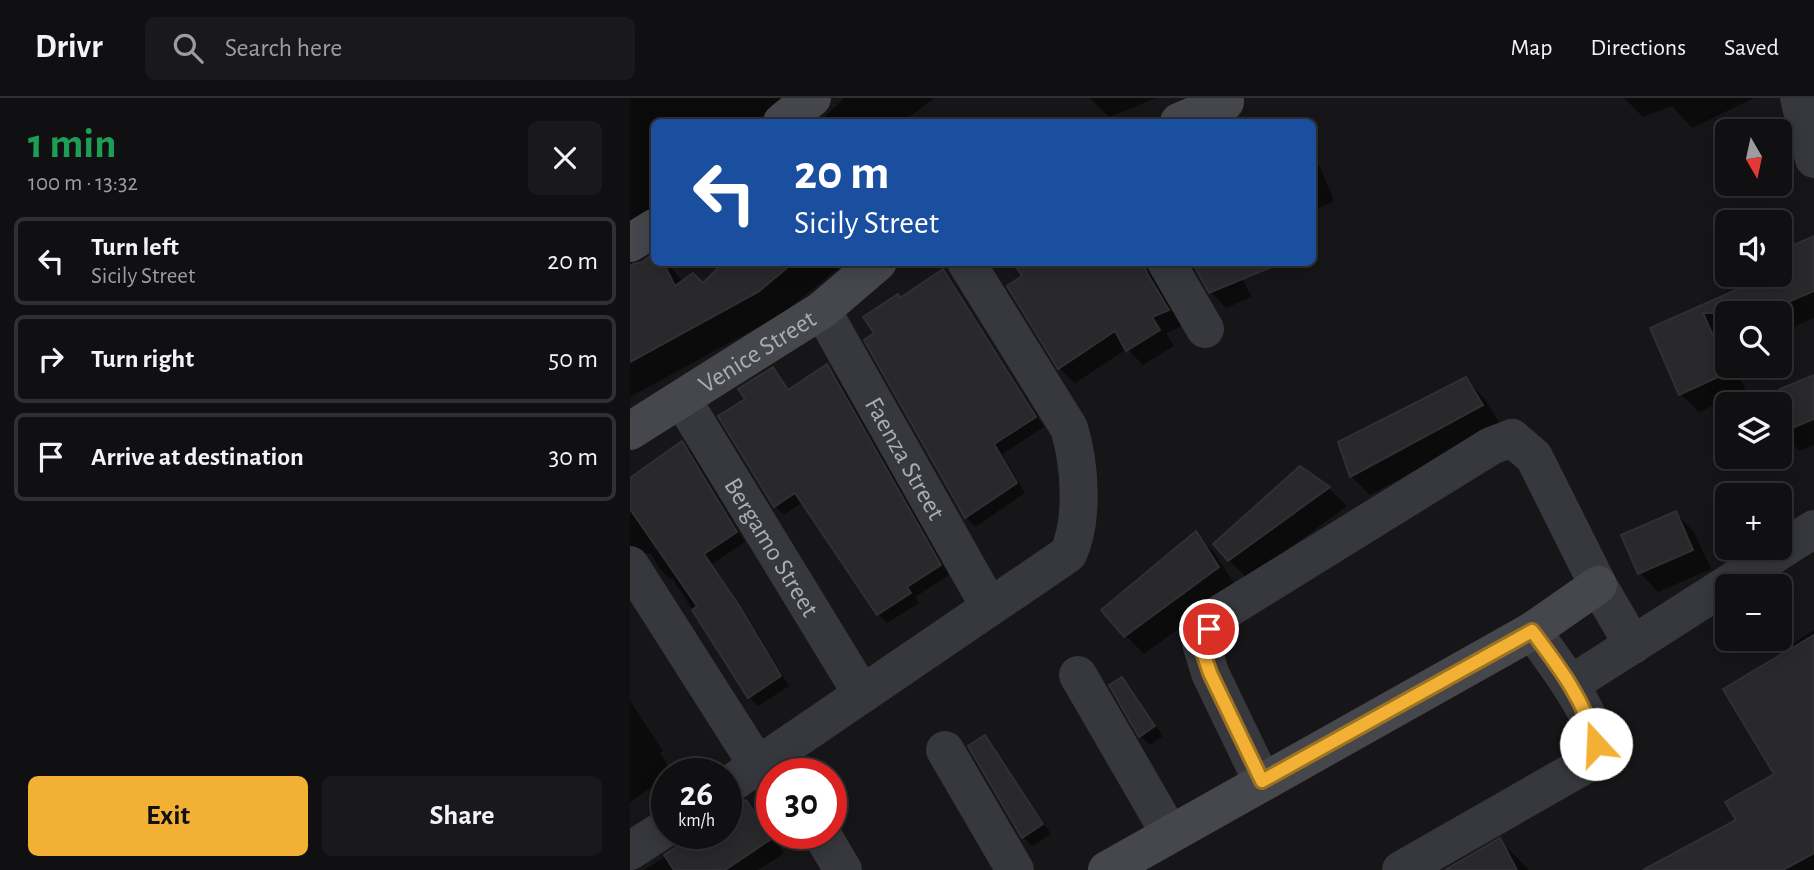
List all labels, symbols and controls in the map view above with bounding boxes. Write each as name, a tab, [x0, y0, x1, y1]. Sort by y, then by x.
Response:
search box	[145, 17, 635, 80]
icon: search	[169, 29, 207, 67]
text: Drivr	[35, 31, 103, 64]
text: Search here	[225, 35, 342, 61]
text: Map	[1510, 36, 1552, 60]
text: Directions	[1590, 36, 1686, 60]
text: Saved	[1724, 36, 1779, 60]
north arrow	[1715, 119, 1792, 196]
map controls	[1715, 119, 1792, 651]
button: close	[528, 121, 602, 195]
text: 1 min	[28, 123, 117, 165]
icon: left	[679, 147, 770, 238]
text: 20 m	[794, 149, 890, 198]
text: 100 m · 13:32	[28, 172, 138, 195]
text: Sicily Street	[794, 207, 939, 239]
button: sound	[1715, 210, 1792, 287]
text: Turn left	[91, 234, 179, 260]
icon: left	[32, 242, 70, 280]
text: 20 m	[547, 248, 598, 274]
text: Sicily Street	[91, 265, 195, 288]
button: search	[1715, 301, 1792, 378]
street label: Venice Street	[694, 305, 821, 398]
icon: right	[32, 340, 70, 378]
text: Turn right	[91, 346, 194, 372]
text: 50 m	[548, 346, 598, 372]
button: layers	[1715, 392, 1792, 469]
street label: Faenza Street	[860, 393, 949, 524]
icon: arrive	[32, 438, 70, 476]
text: Arrive at destination	[91, 444, 304, 470]
text: 30 m	[548, 444, 598, 470]
street label: Bergamo Street	[719, 473, 823, 621]
button: +	[1715, 483, 1792, 560]
button: −	[1715, 574, 1792, 651]
pin	[1179, 599, 1239, 659]
icon: arrive	[1190, 610, 1228, 648]
position arrow	[1559, 707, 1633, 781]
speed limit sign: 30	[756, 758, 847, 849]
button: Exit	[28, 776, 308, 856]
button: Share	[322, 776, 602, 856]
text: 26	[680, 777, 713, 812]
text: km/h	[678, 812, 715, 830]

